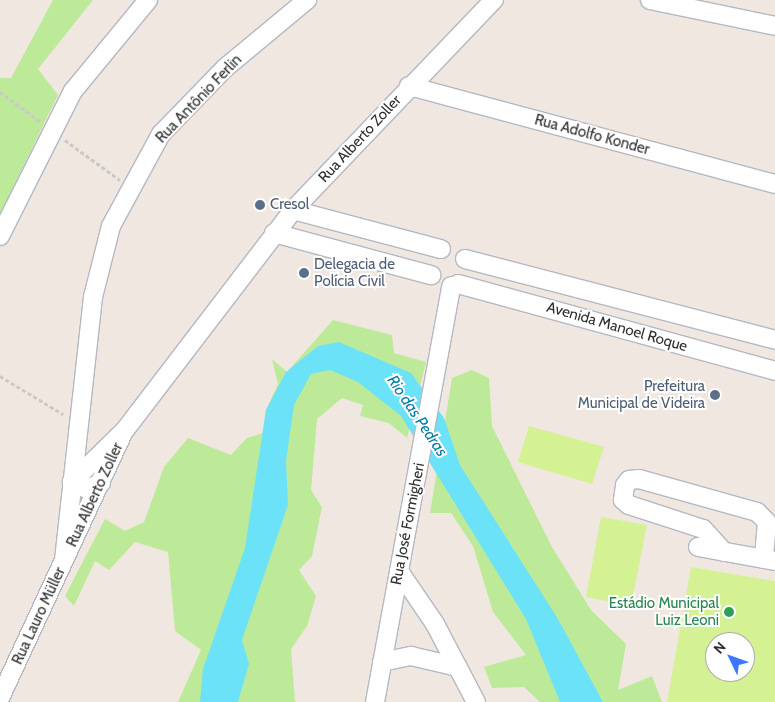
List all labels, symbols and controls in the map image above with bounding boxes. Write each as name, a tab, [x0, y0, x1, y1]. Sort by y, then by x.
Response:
street label: Rua Antônio Ferlin	[152, 51, 246, 147]
street label: Rua Alberto Zoller	[315, 92, 405, 186]
street label: Rua Adolfo Konder	[533, 111, 651, 159]
place label: Cresol	[270, 196, 309, 214]
marker: Cresol	[254, 199, 266, 211]
place label: Delegacia de Polícia Civil	[314, 255, 395, 290]
marker: Delegacia de Polícia Civil	[298, 267, 310, 279]
street label: Avenida Manoel Roque	[545, 298, 689, 356]
water label: Rio das Pedras	[383, 372, 451, 460]
place label: Prefeitura Municipal de Videira	[578, 377, 705, 412]
marker: Prefeitura Municipal de Videira	[709, 389, 721, 401]
street label: Rua Alberto Zoller	[63, 440, 127, 550]
street label: Rua José Formigheri	[387, 461, 429, 587]
street label: Rua Lauro Müller	[9, 564, 69, 668]
place label: Estádio Municipal Luiz Leoni	[609, 594, 719, 629]
marker: Estádio Municipal Luiz Leoni	[723, 606, 735, 618]
north arrow	[705, 632, 755, 682]
text: N	[710, 638, 730, 657]

